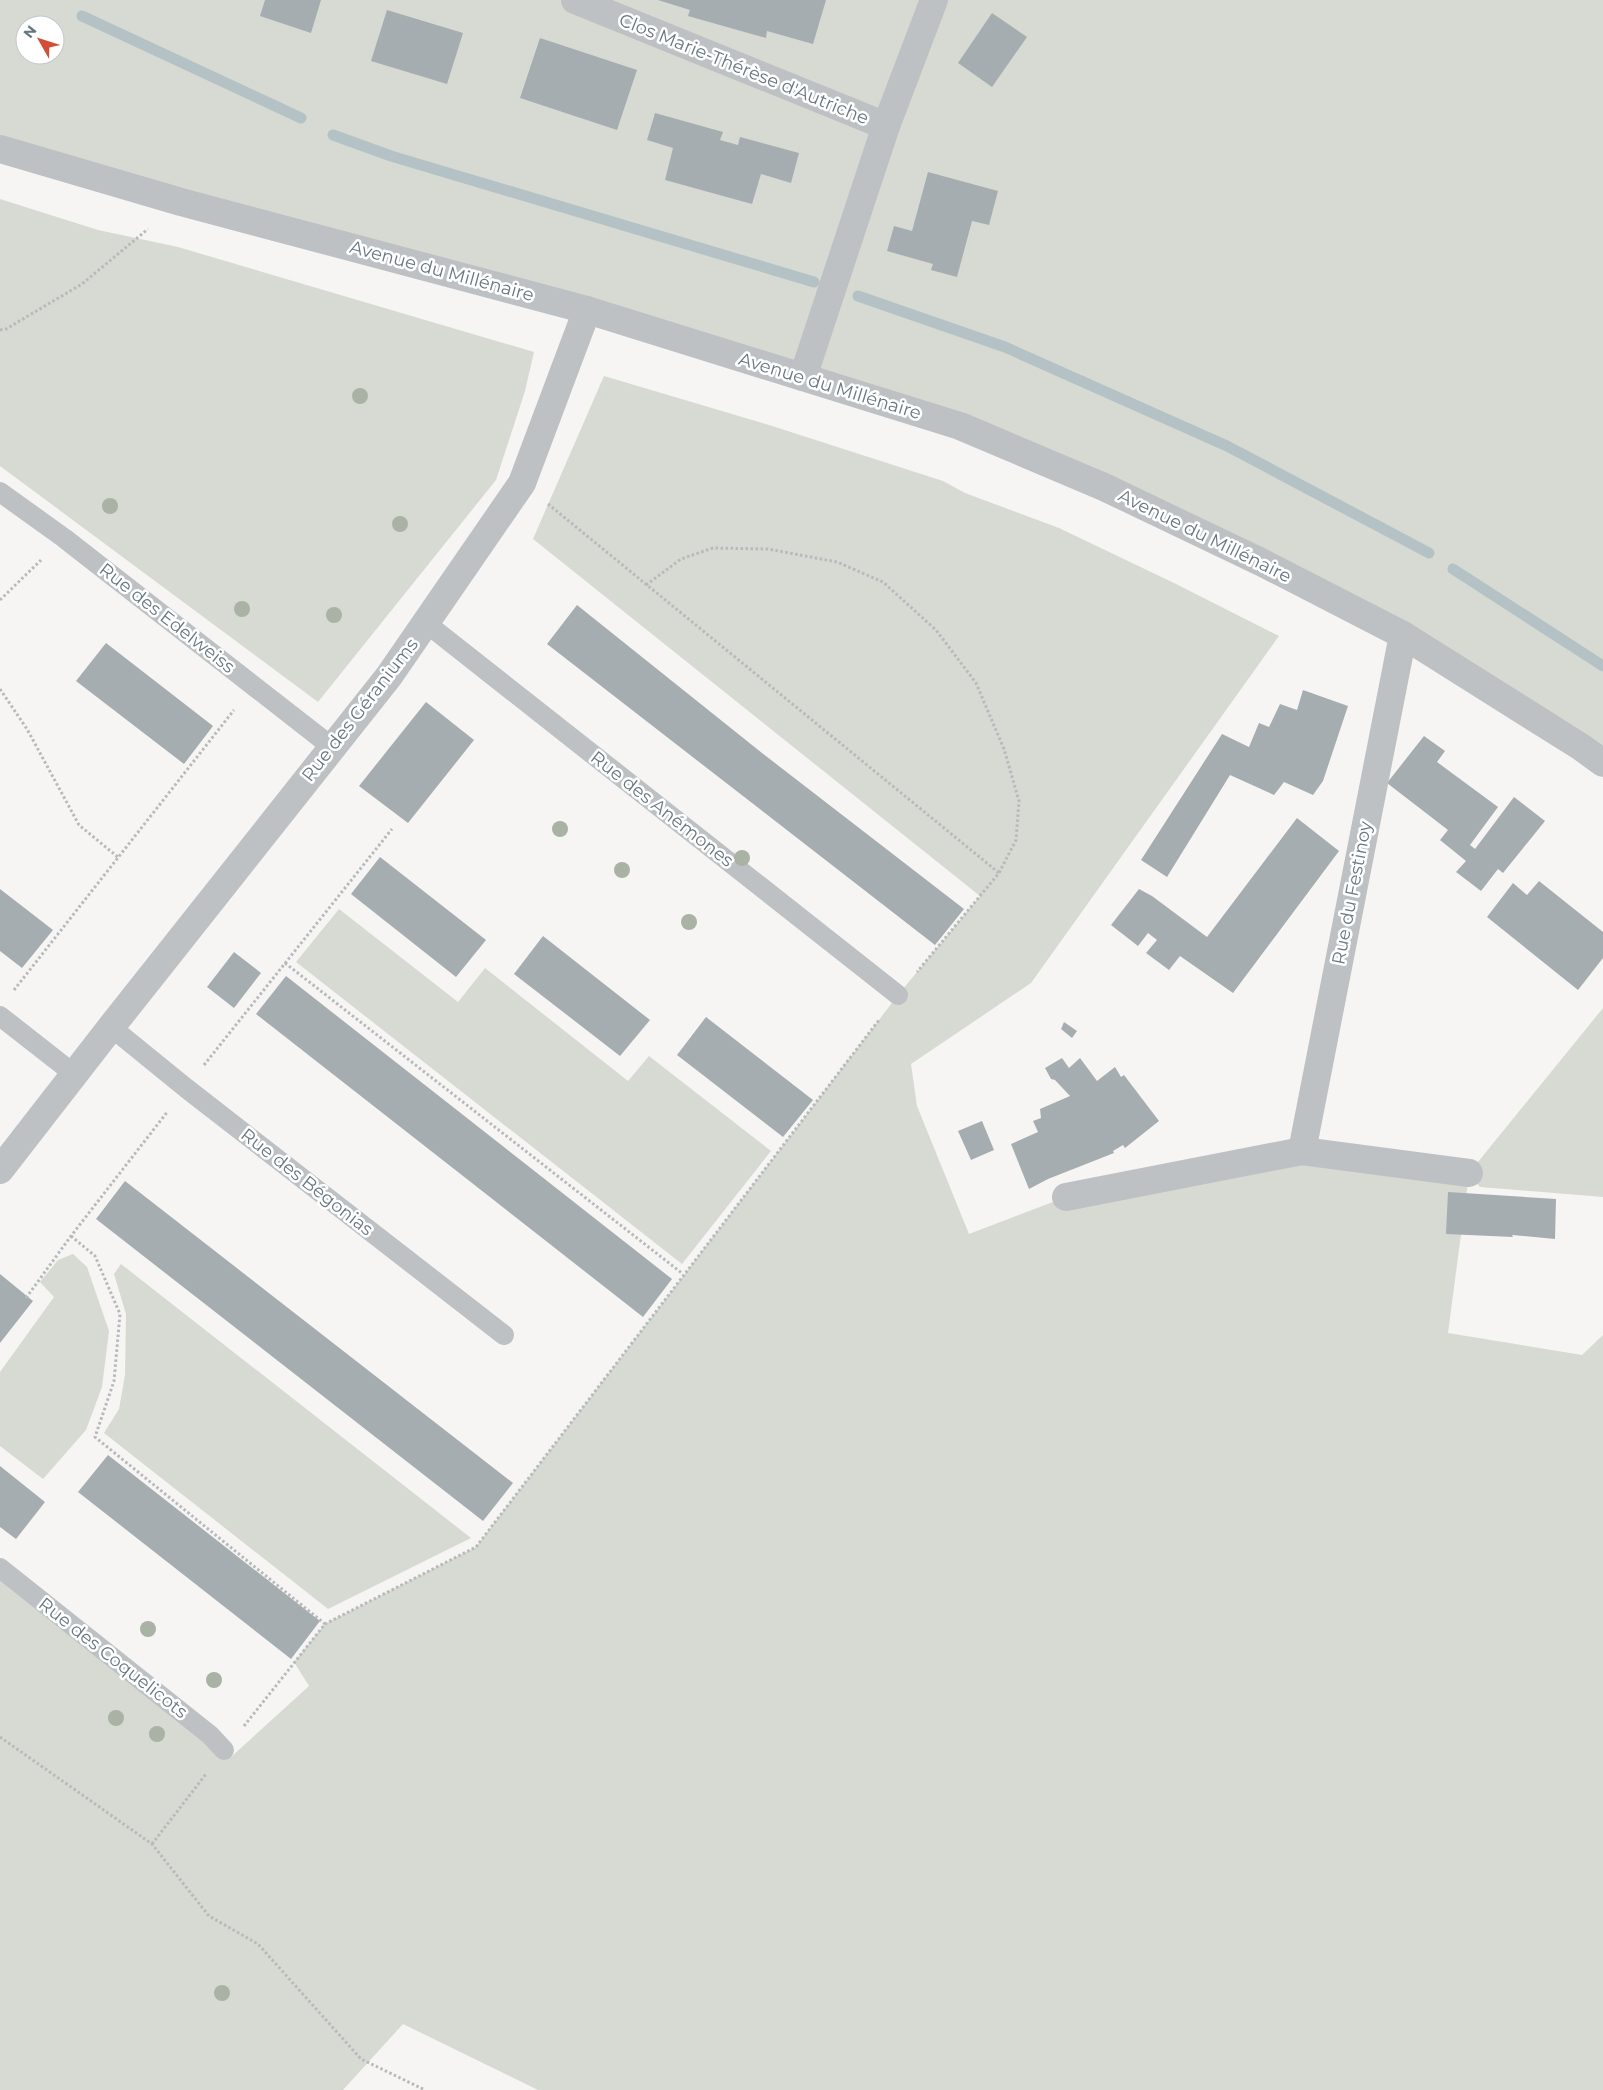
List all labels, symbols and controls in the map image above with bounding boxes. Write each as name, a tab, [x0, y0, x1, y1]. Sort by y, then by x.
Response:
street label: Clos Marie-Thérèse d'Autriche	[616, 9, 872, 129]
north arrow	[15, 15, 65, 65]
text: N	[19, 22, 40, 42]
street label: Avenue du Millénaire	[348, 236, 537, 306]
street label: Avenue du Millénaire	[736, 348, 924, 424]
street label: Avenue du Millénaire	[1115, 485, 1295, 588]
street label: Rue des Edelweiss	[95, 558, 239, 678]
street label: Rue des Géraniums	[297, 634, 423, 786]
street label: Rue des Anémones	[586, 746, 738, 872]
street label: Rue du Festinoy	[1327, 819, 1377, 967]
street label: Rue des Bégonias	[236, 1124, 378, 1241]
street label: Rue des Coquelicots	[34, 1593, 192, 1723]

